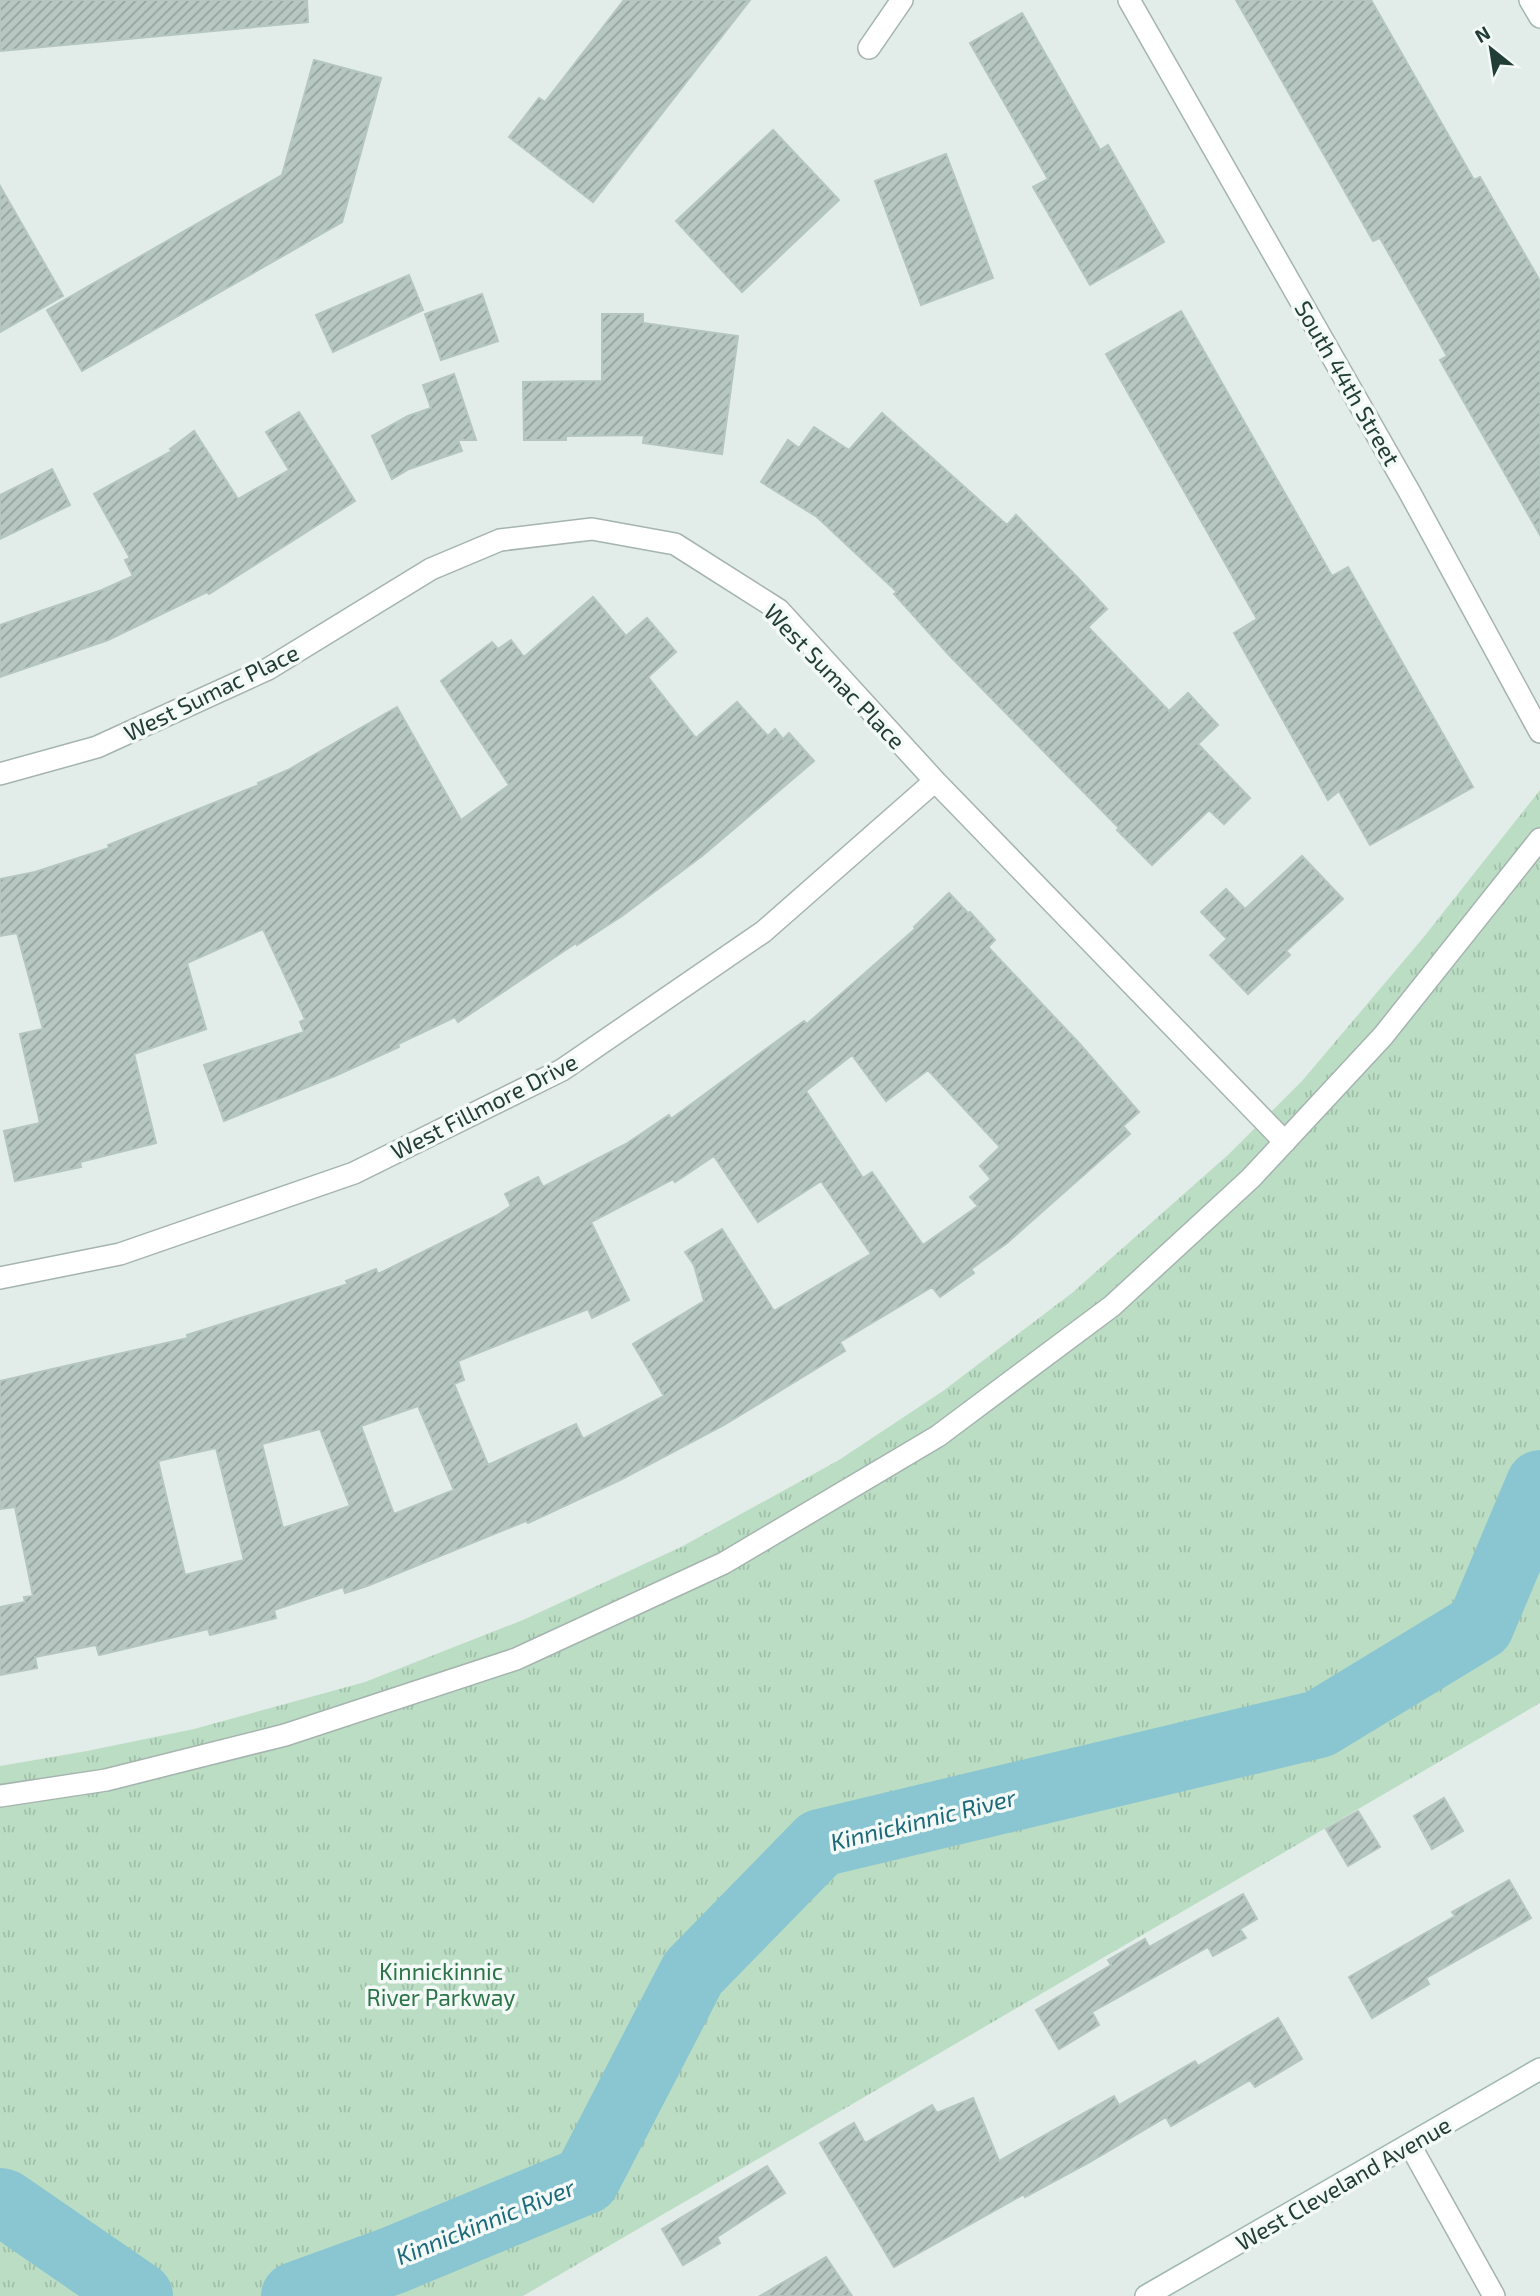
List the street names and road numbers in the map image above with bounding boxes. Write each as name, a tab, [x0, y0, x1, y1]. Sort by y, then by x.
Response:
street label: South 44th Street	[1289, 296, 1407, 471]
street label: West Sumac Place	[759, 598, 911, 754]
street label: West Sumac Place	[119, 638, 303, 746]
street label: West Fillmore Drive	[386, 1047, 582, 1165]
street label: West Cleveland Avenue	[1231, 2110, 1455, 2256]

